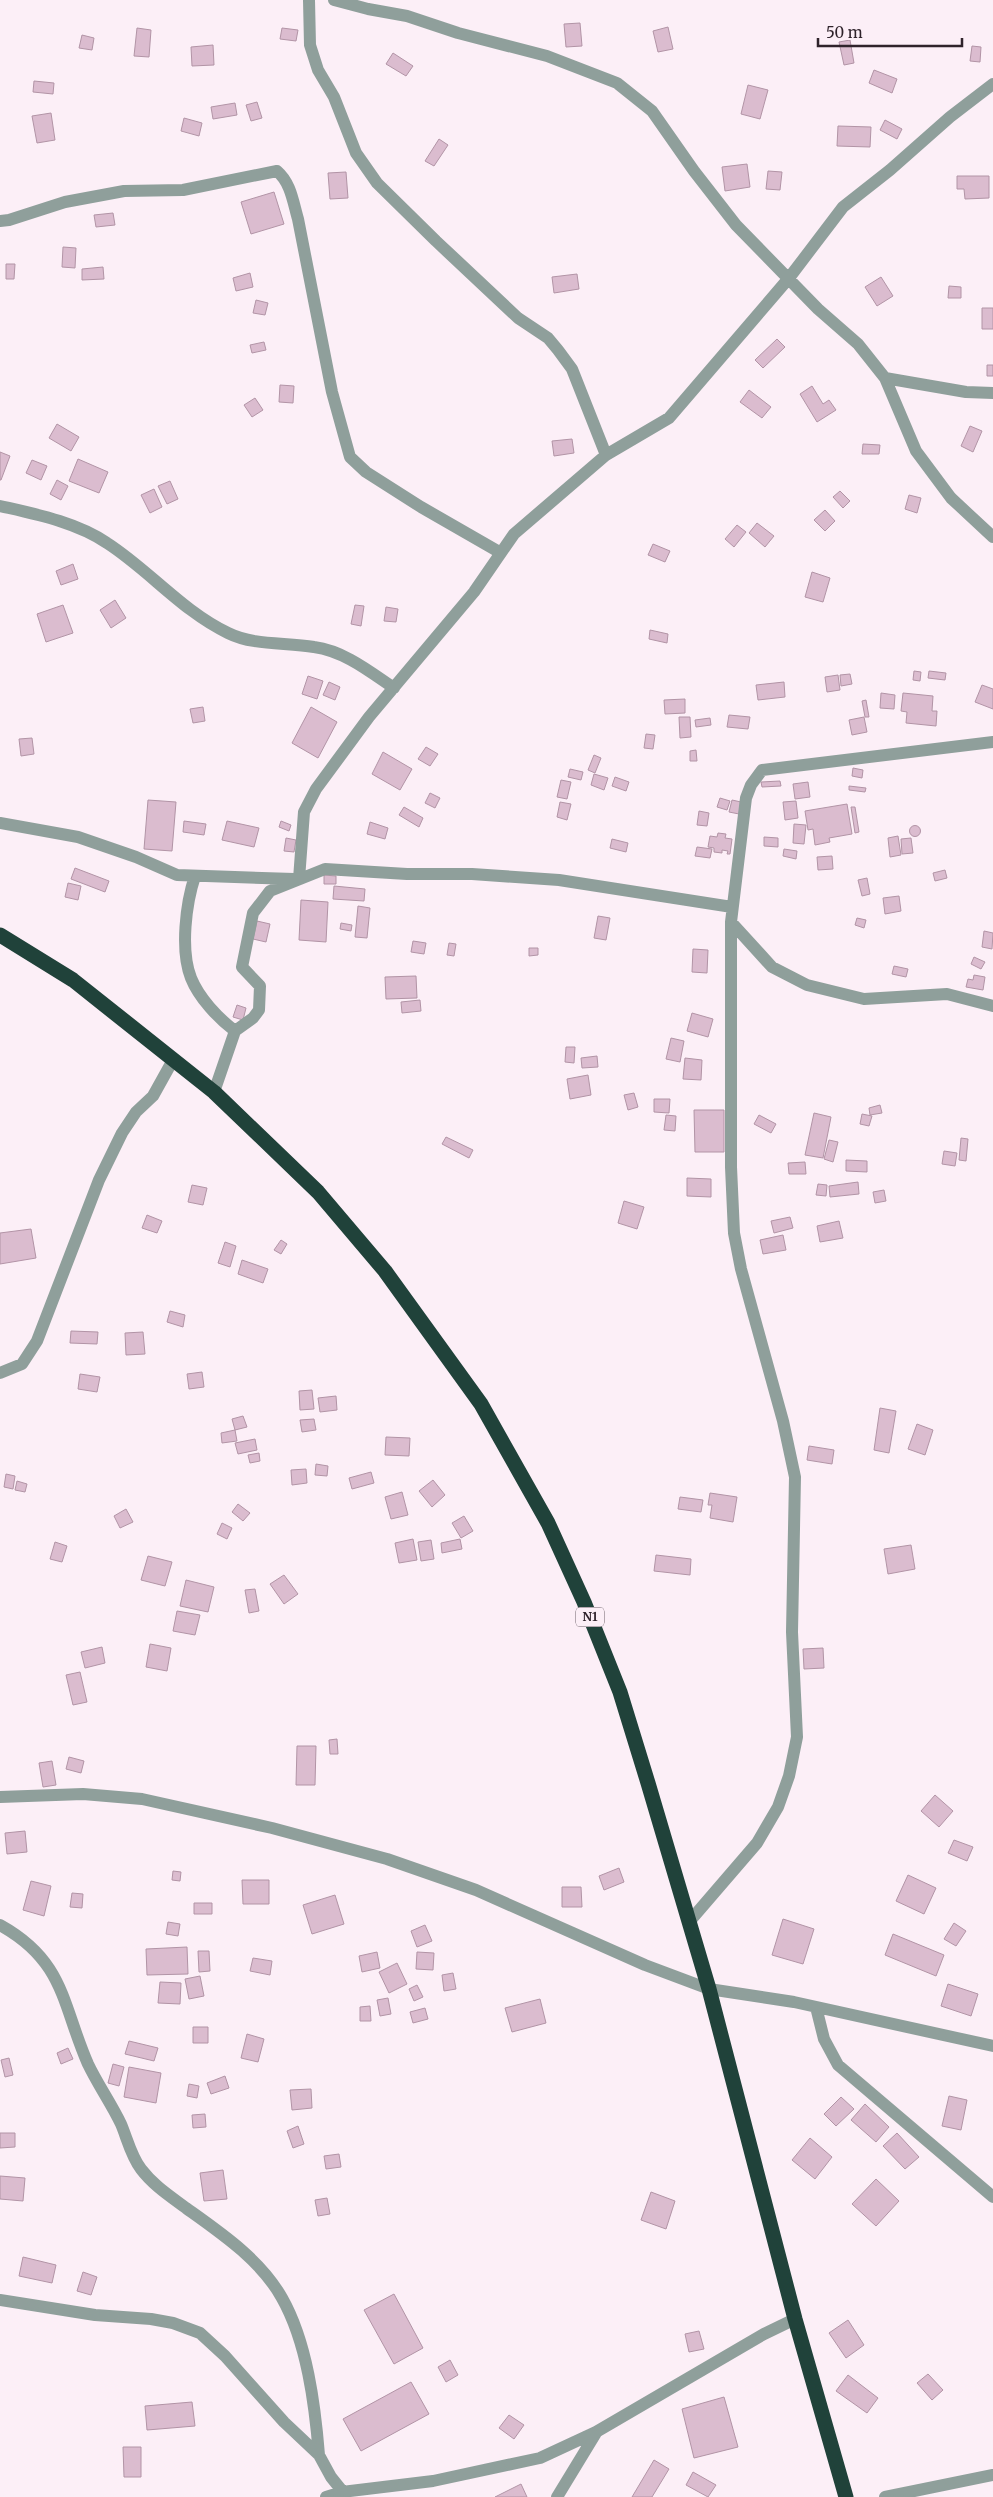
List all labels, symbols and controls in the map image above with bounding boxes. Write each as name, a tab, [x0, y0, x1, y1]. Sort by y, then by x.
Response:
scale bar	[818, 15, 962, 47]
text: 50 m	[826, 23, 863, 42]
road number: N1	[576, 1608, 604, 1626]

